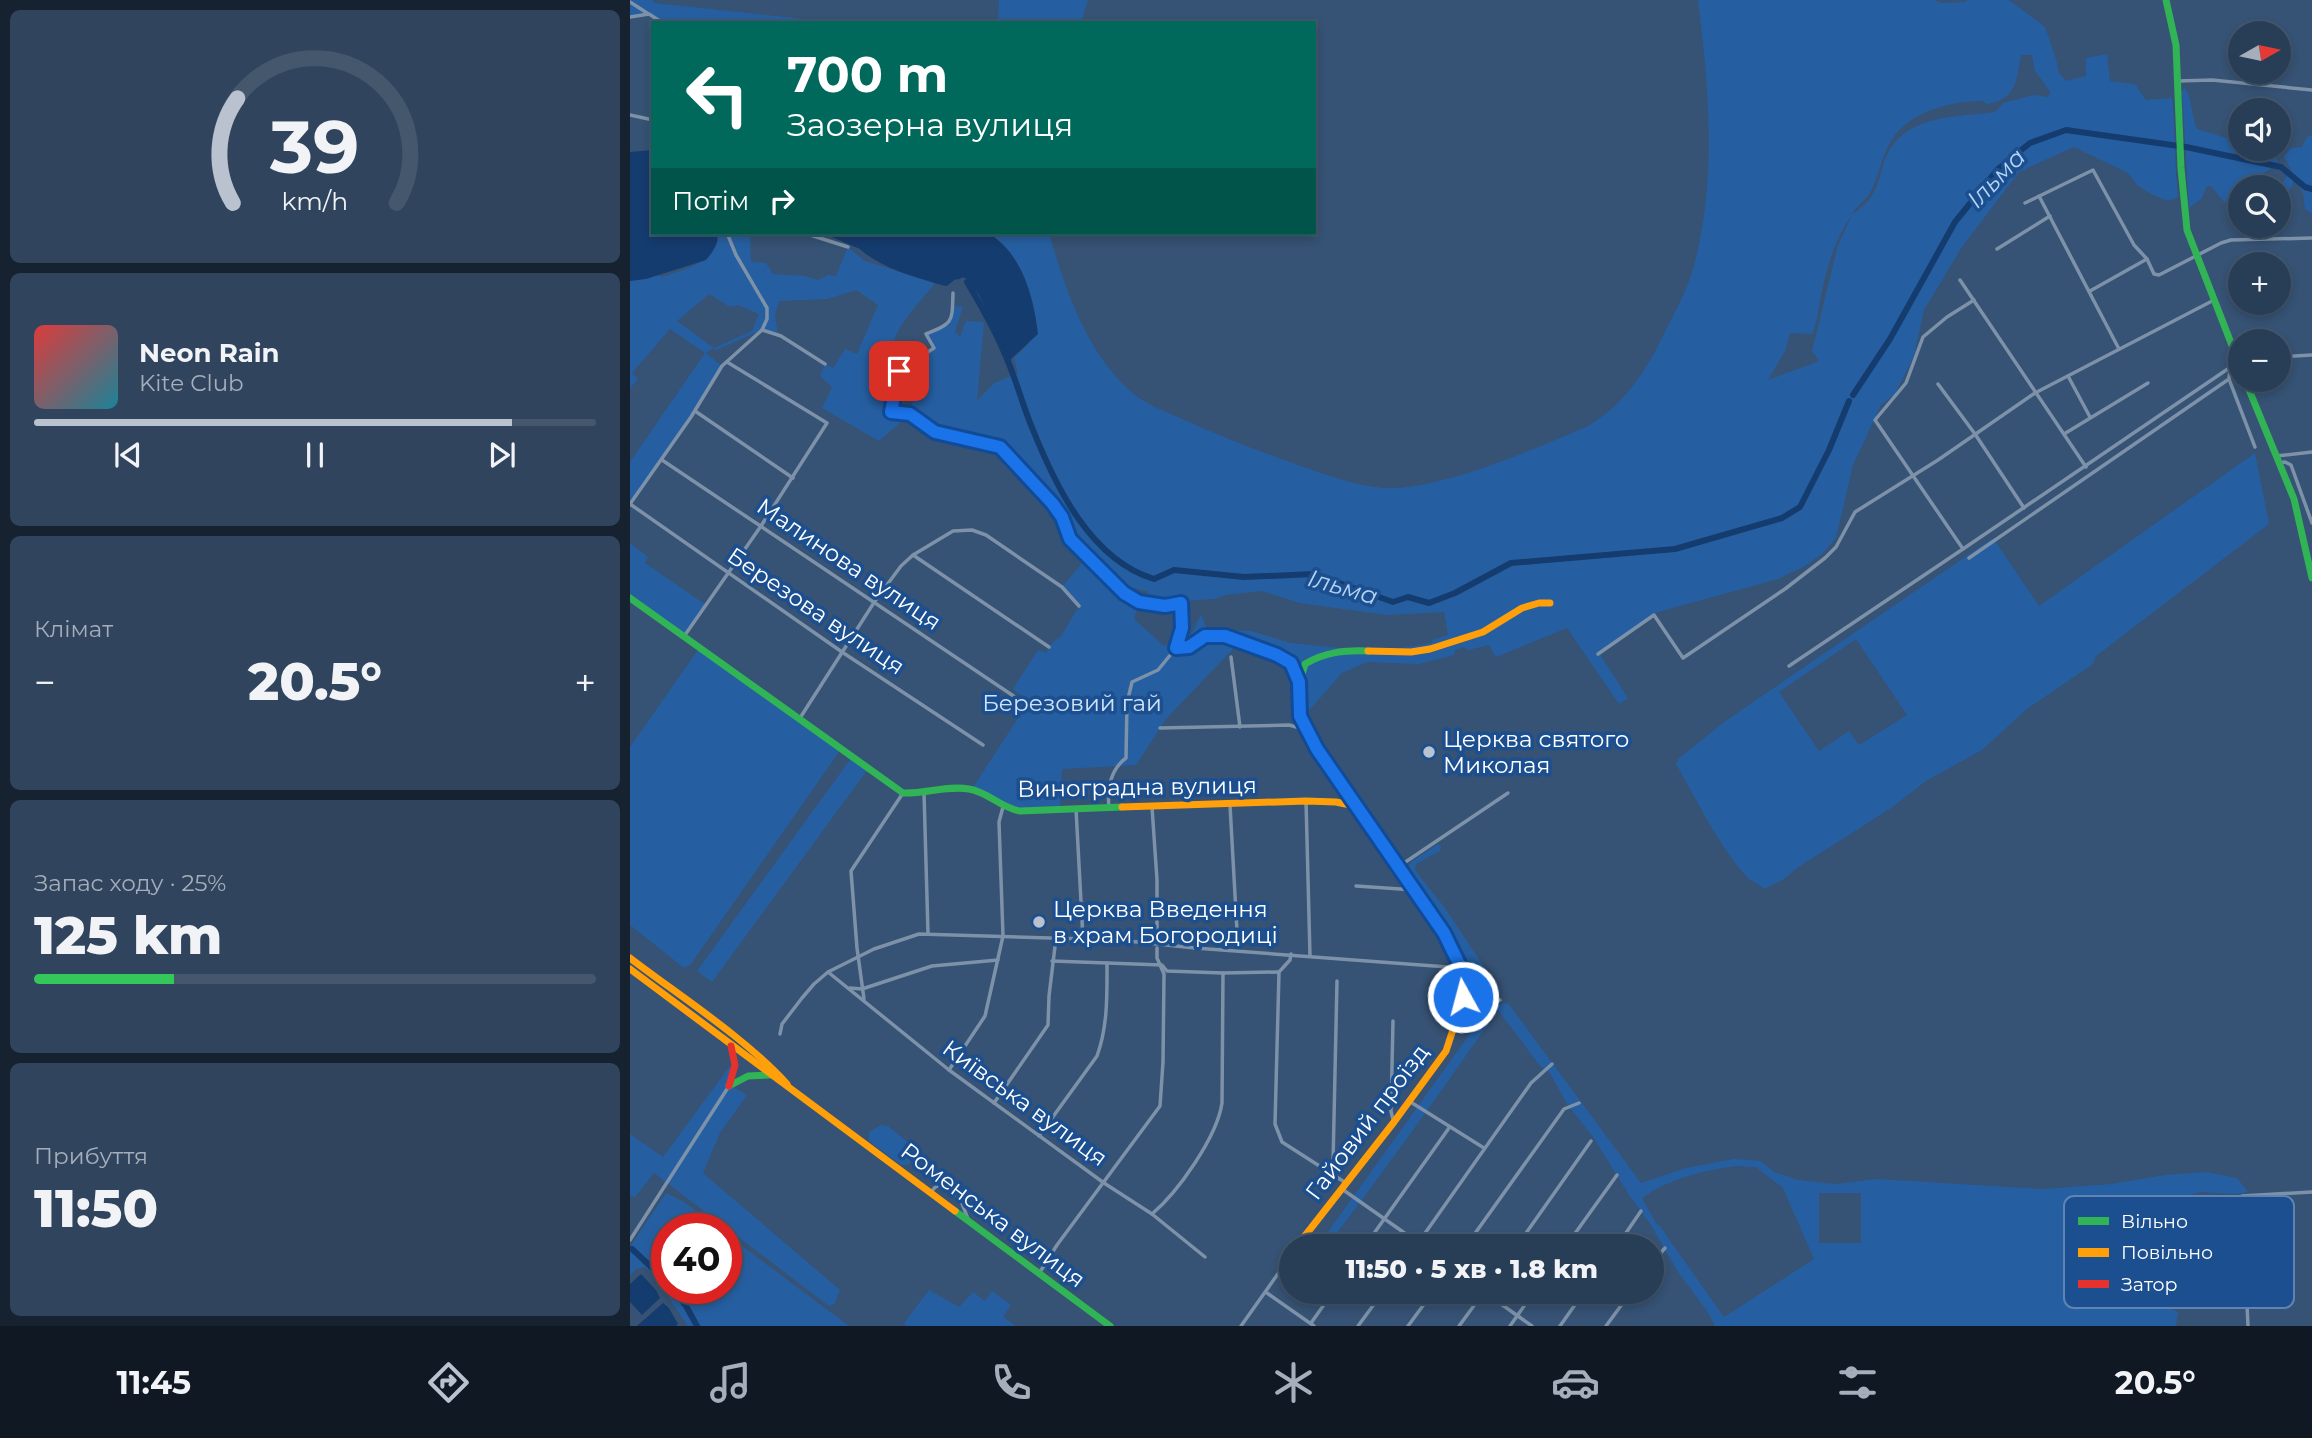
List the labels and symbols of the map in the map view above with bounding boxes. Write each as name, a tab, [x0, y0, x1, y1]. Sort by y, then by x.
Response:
north arrow	[2228, 21, 2291, 84]
water label: Ільма	[1961, 142, 2031, 214]
pin	[869, 341, 929, 401]
street label: Малинова вулиця	[752, 492, 946, 636]
street label: Березова вулиця	[722, 541, 910, 681]
water label: Ільма	[1305, 563, 1381, 611]
park label: Березовий гай	[982, 689, 1162, 717]
place label: Церква святого Миколая	[1443, 725, 1629, 779]
marker: Церква святого Миколая	[1421, 744, 1437, 760]
street label: Виноградна вулиця	[1017, 771, 1257, 803]
place label: Церква Введення в храм Богородиці	[1053, 895, 1278, 949]
marker: Церква Введення в храм Богородиці	[1031, 914, 1047, 930]
position arrow	[1426, 960, 1500, 1034]
street label: Київська вулиця	[937, 1034, 1113, 1172]
street label: Гайовий проїзд	[1299, 1039, 1435, 1205]
street label: Роменська вулиця	[895, 1137, 1091, 1293]
legend	[2064, 1196, 2294, 1308]
text: Вільно	[2121, 1210, 2188, 1233]
speed limit sign: 40	[651, 1213, 742, 1304]
text: Повільно	[2121, 1241, 2213, 1264]
text: Затор	[2121, 1273, 2178, 1296]

